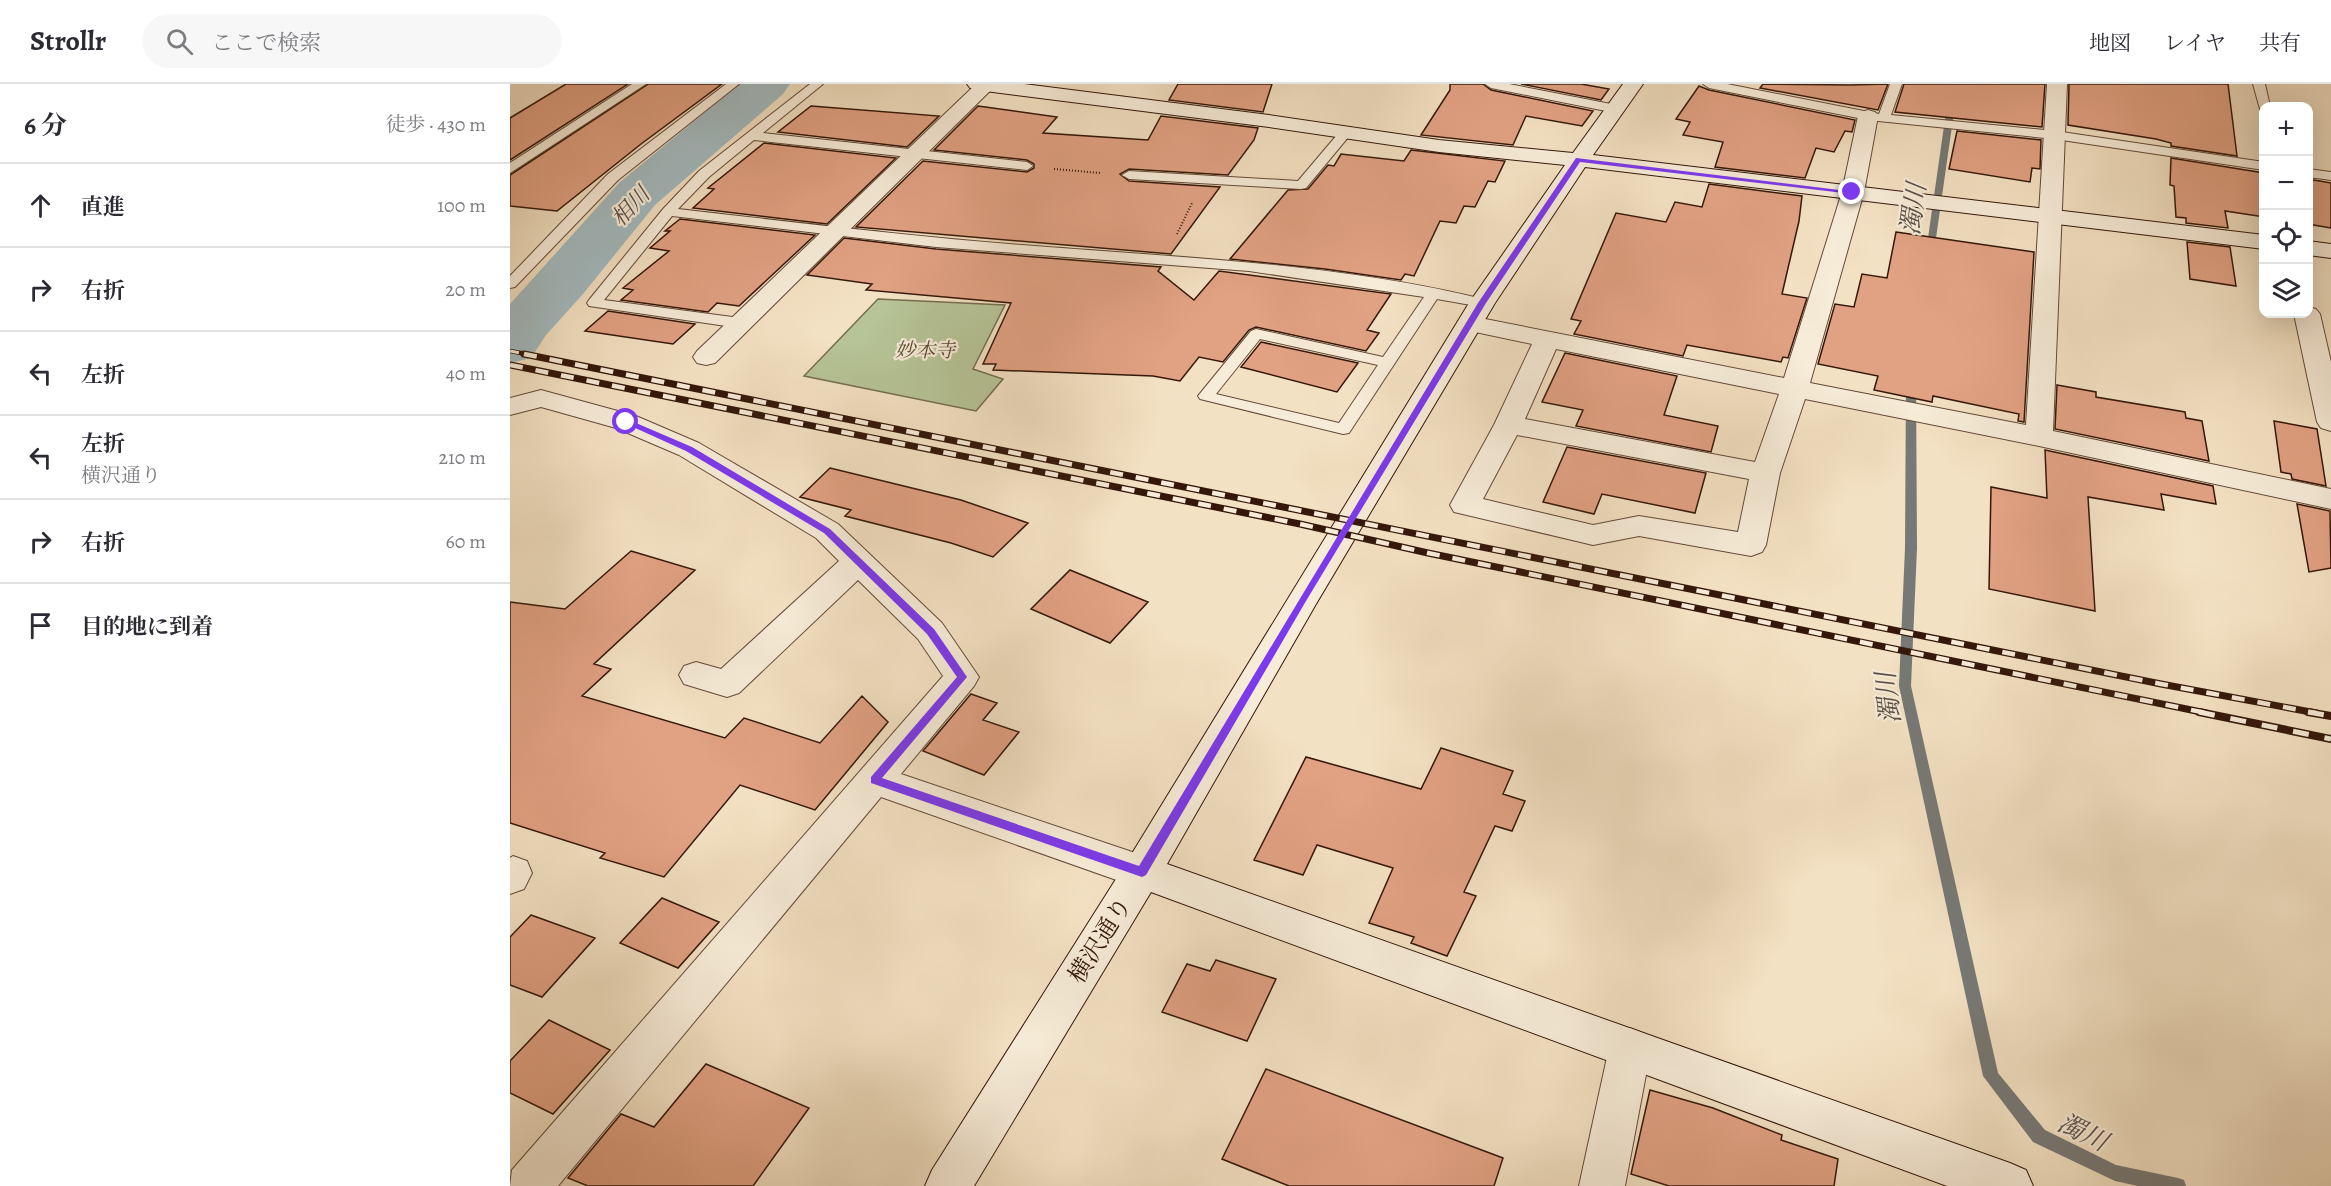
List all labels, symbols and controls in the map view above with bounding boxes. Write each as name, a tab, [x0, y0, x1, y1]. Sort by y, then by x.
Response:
search box	[142, 14, 562, 68]
text: Strollr	[30, 22, 106, 60]
icon: search	[163, 25, 196, 58]
text: ここで検索	[211, 28, 321, 58]
text: 地図	[2089, 29, 2131, 57]
text: レイヤ	[2164, 29, 2226, 57]
text: 共有	[2259, 29, 2301, 57]
map controls	[2259, 102, 2313, 318]
button: +	[2259, 102, 2313, 156]
text: 6 分	[24, 108, 67, 143]
text: 徒歩 · 430 m	[385, 111, 486, 138]
button: −	[2259, 156, 2313, 210]
route end	[1838, 178, 1864, 204]
water label: 濁川	[1893, 178, 1935, 237]
water label: 相川	[605, 179, 658, 233]
icon: ahead	[24, 189, 57, 222]
text: 直進	[81, 192, 125, 222]
text: 100 m	[437, 192, 486, 219]
button: locate	[2259, 210, 2313, 264]
button: layers	[2259, 264, 2313, 318]
icon: right	[24, 273, 57, 306]
text: 右折	[81, 276, 125, 306]
text: 20 m	[445, 276, 486, 303]
park label: 妙本寺	[895, 337, 957, 364]
icon: left	[24, 357, 57, 390]
text: 左折	[81, 360, 125, 390]
text: 40 m	[446, 360, 486, 387]
route start	[612, 408, 638, 434]
text: 左折	[81, 429, 125, 459]
icon: left	[24, 441, 57, 474]
text: 210 m	[438, 444, 486, 471]
text: 横沢通り	[81, 462, 161, 489]
icon: right	[24, 525, 57, 558]
text: 右折	[81, 528, 125, 558]
text: 60 m	[446, 528, 486, 555]
icon: arrive	[24, 609, 57, 642]
text: 目的地に到着	[81, 612, 213, 642]
water label: 濁川	[1868, 667, 1909, 726]
street label: 横沢通り	[1061, 891, 1139, 989]
water label: 濁川	[2052, 1105, 2117, 1161]

